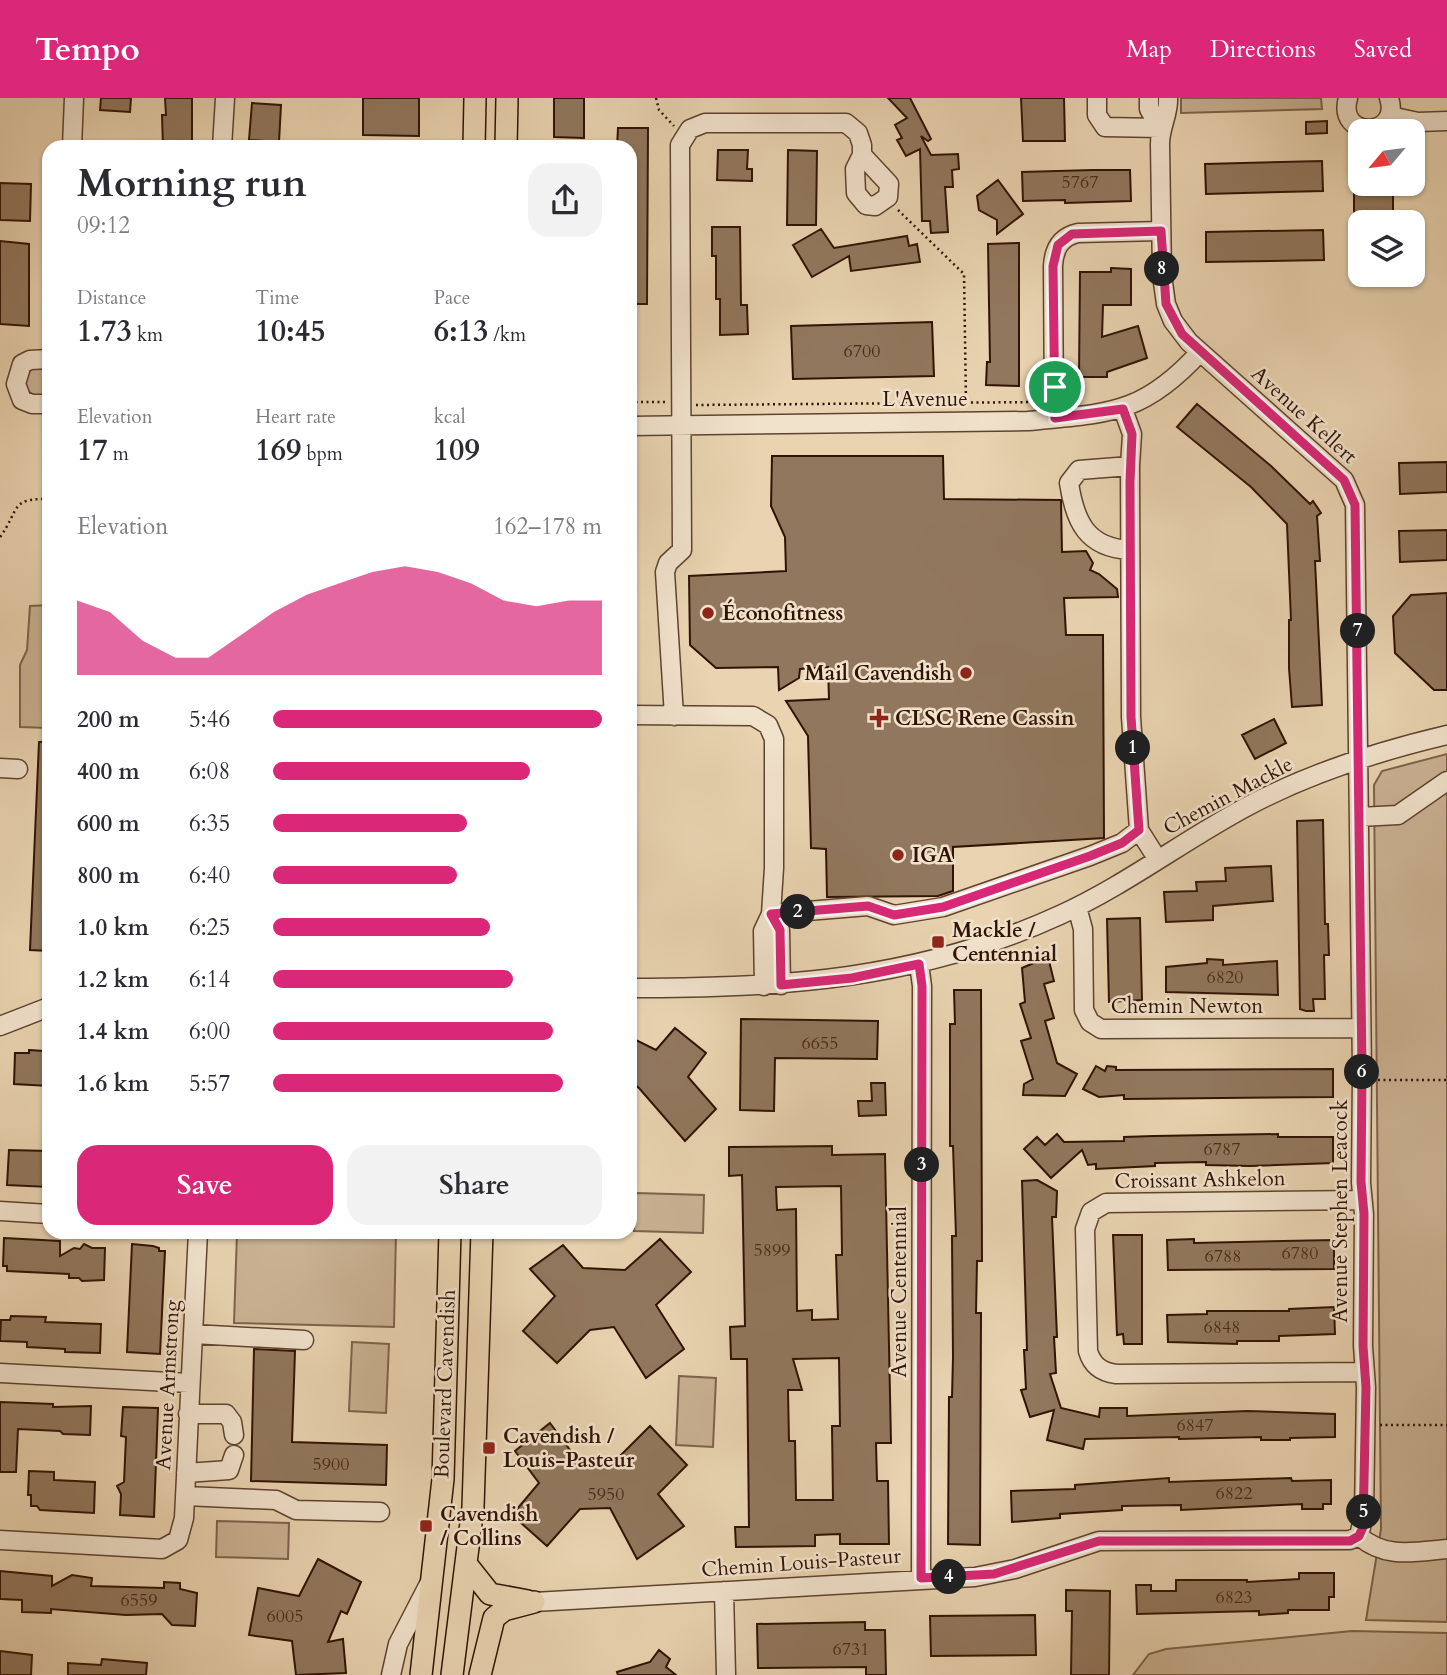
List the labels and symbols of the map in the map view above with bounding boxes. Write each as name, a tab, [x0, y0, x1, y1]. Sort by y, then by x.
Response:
north arrow	[1348, 119, 1424, 196]
house number: 5767	[1062, 170, 1098, 195]
pin: 8	[1144, 252, 1180, 286]
house number: 6700	[844, 339, 880, 364]
pin	[1025, 357, 1085, 417]
street label: Avenue Kellert	[1245, 360, 1364, 471]
street label: L'Avenue	[882, 385, 968, 414]
place label: Éconofitness	[722, 599, 843, 628]
marker: Éconofitness	[700, 605, 716, 621]
pin: 7	[1340, 614, 1376, 648]
place label: Mail Cavendish	[804, 659, 952, 688]
marker: Mail Cavendish	[958, 665, 974, 681]
place label: CLSC Rene Cassin	[895, 704, 1075, 733]
marker: CLSC Rene Cassin	[869, 708, 889, 728]
pin: 1	[1116, 730, 1150, 766]
street label: Chemin Mackle	[1158, 750, 1298, 842]
place label: IGA	[912, 841, 953, 870]
marker: IGA	[890, 847, 906, 863]
pin: 2	[780, 894, 816, 930]
place label: Mackle / Centennial	[952, 916, 1057, 969]
marker: Mackle / Centennial	[930, 934, 946, 950]
house number: 6820	[1207, 965, 1243, 990]
street label: Chemin Newton	[1111, 992, 1263, 1021]
house number: 6655	[802, 1031, 838, 1056]
pin: 6	[1344, 1054, 1380, 1090]
street label: Avenue Stephen Leacock	[1326, 1099, 1355, 1323]
house number: 6787	[1204, 1137, 1240, 1162]
pin: 3	[904, 1148, 940, 1182]
street label: Croissant Ashkelon	[1114, 1164, 1286, 1196]
street label: Avenue Centennial	[885, 1206, 914, 1378]
house number: 5899	[754, 1238, 790, 1263]
house number: 6780	[1282, 1241, 1318, 1266]
house number: 6788	[1205, 1244, 1241, 1269]
street label: Boulevard Cavendish	[427, 1289, 463, 1479]
street label: Avenue Armstrong	[149, 1299, 187, 1471]
house number: 6848	[1204, 1315, 1240, 1340]
house number: 6847	[1177, 1413, 1213, 1438]
place label: Cavendish / Louis-Pasteur	[503, 1422, 635, 1475]
marker: Cavendish / Louis-Pasteur	[481, 1440, 497, 1456]
house number: 5900	[313, 1452, 349, 1477]
house number: 6822	[1216, 1481, 1252, 1506]
house number: 5950	[588, 1482, 624, 1507]
pin: 5	[1346, 1494, 1382, 1530]
place label: Cavendish / Collins	[440, 1500, 538, 1553]
marker: Cavendish / Collins	[418, 1518, 434, 1534]
street label: Chemin Louis-Pasteur	[700, 1542, 902, 1584]
pin: 4	[932, 1560, 967, 1594]
house number: 6823	[1216, 1585, 1252, 1610]
house number: 6559	[121, 1588, 157, 1613]
house number: 6005	[267, 1604, 303, 1629]
house number: 6731	[833, 1637, 869, 1662]

